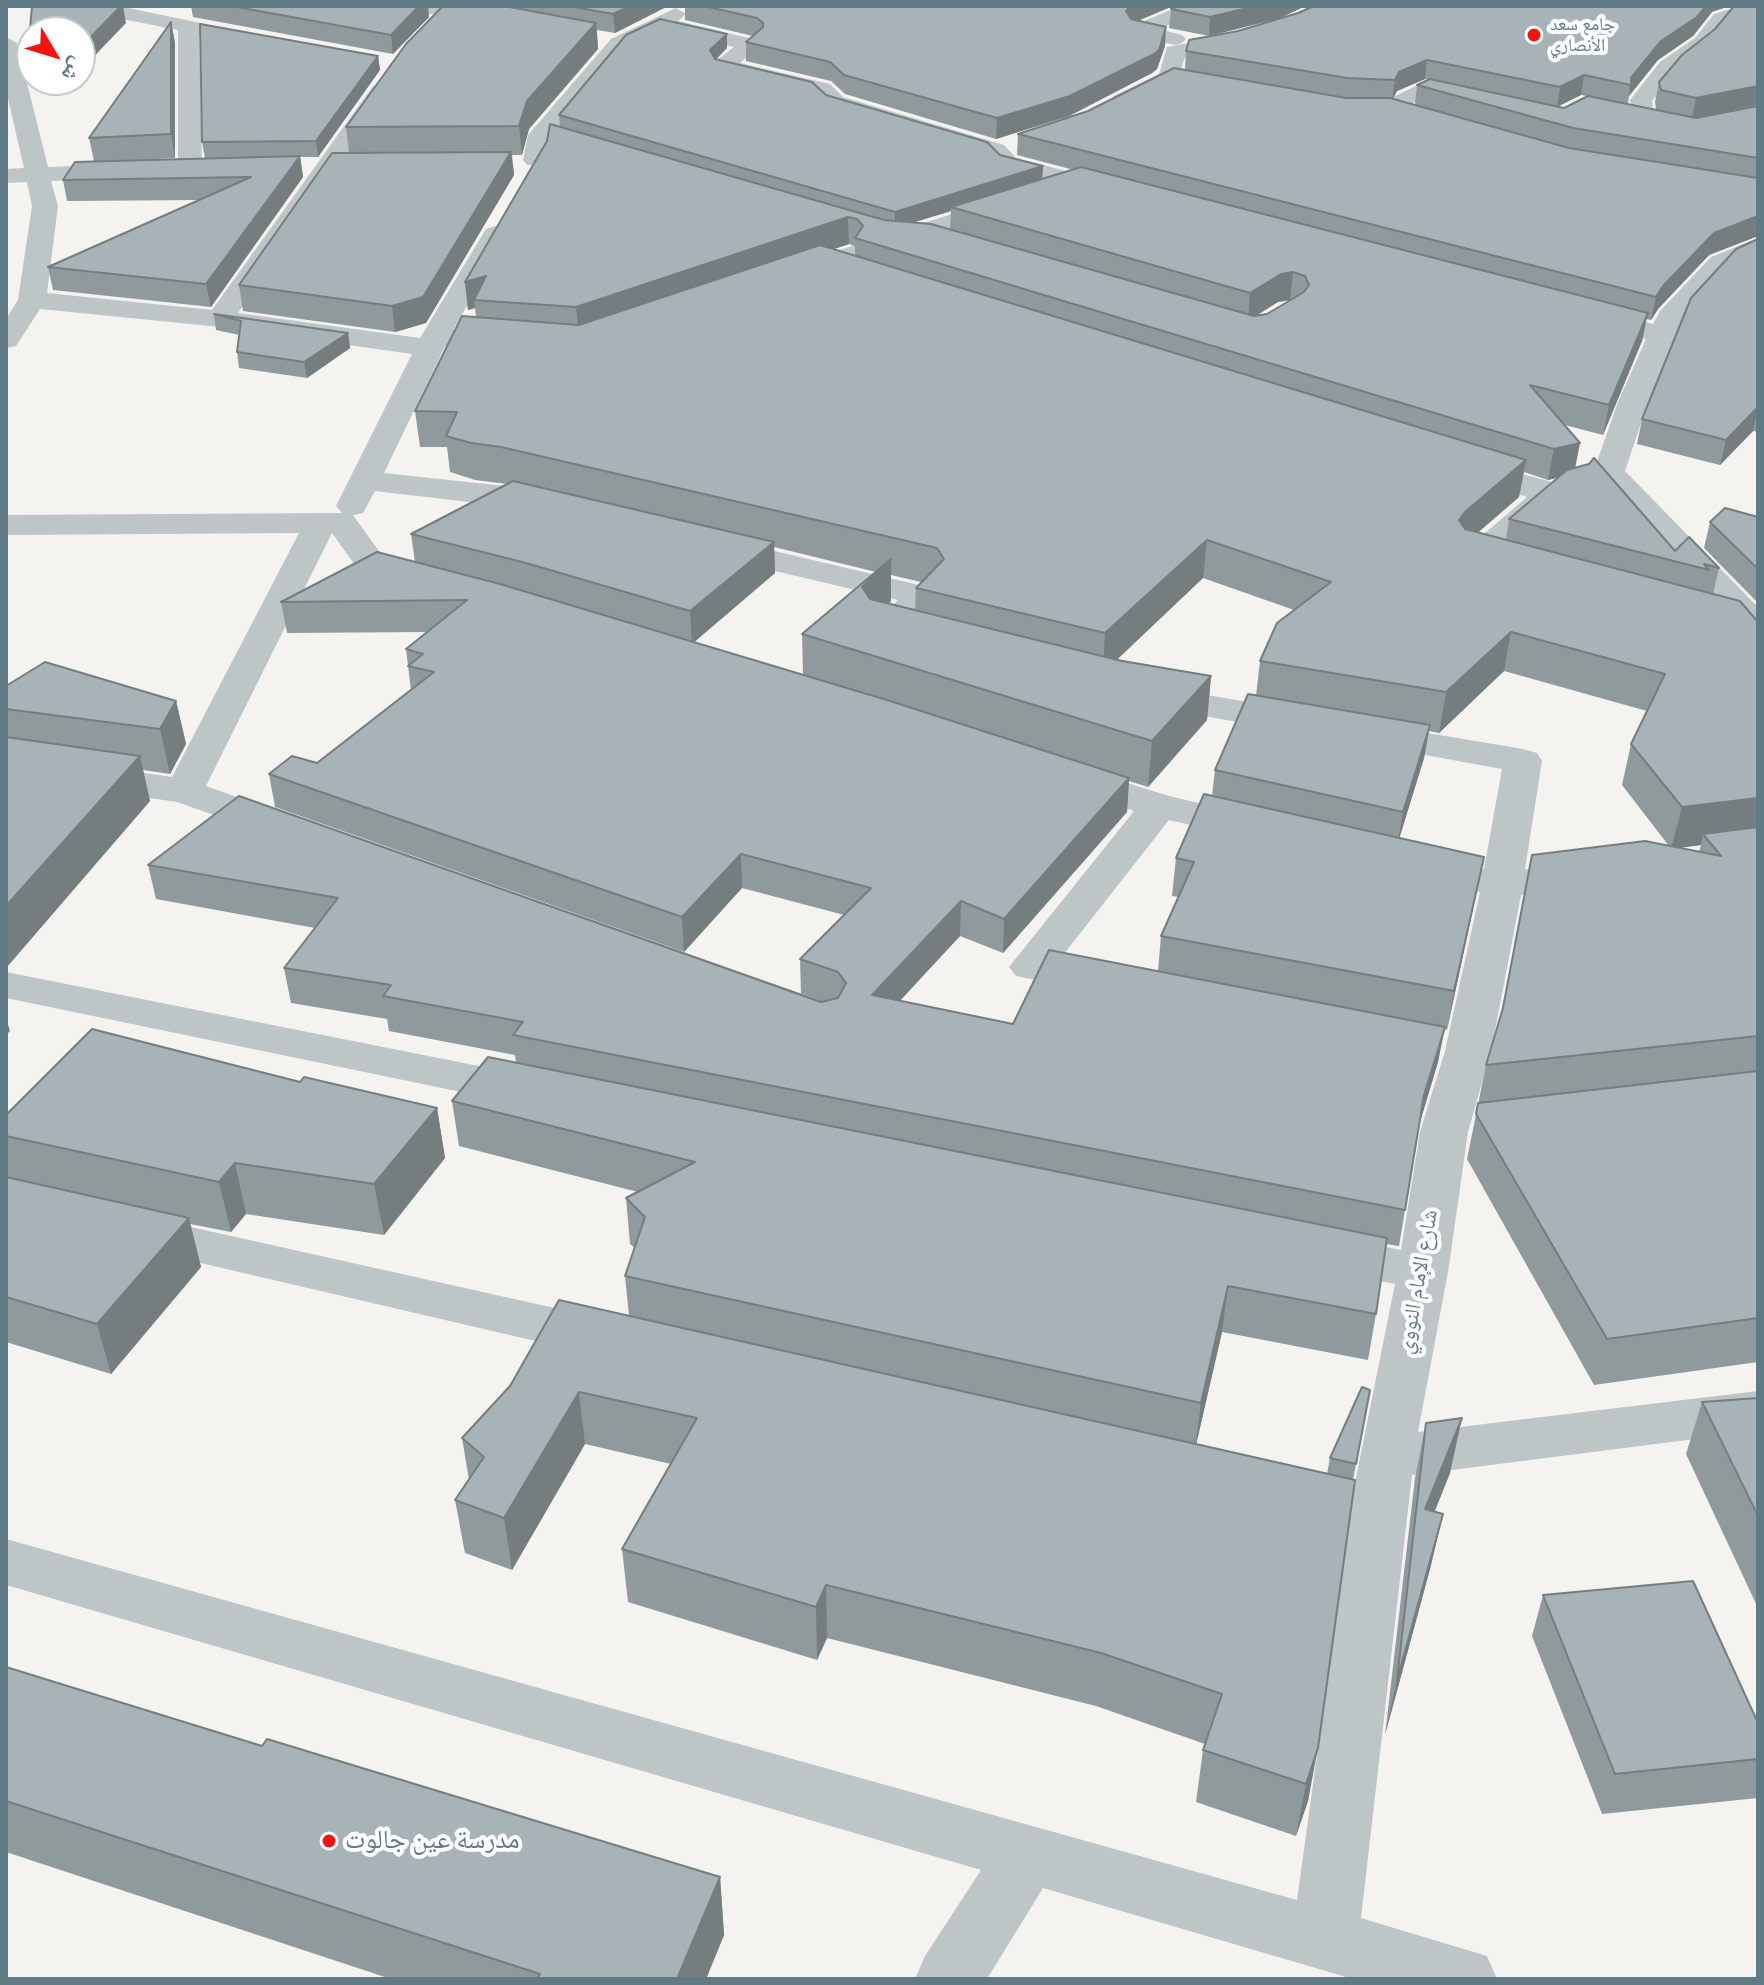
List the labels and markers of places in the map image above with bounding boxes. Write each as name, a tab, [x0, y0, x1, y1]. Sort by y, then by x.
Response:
place label: جامع سعد الأنصاري	[1550, 14, 1615, 56]
marker: جامع سعد الأنصاري	[1525, 26, 1543, 44]
place label: مدرسة عين جالوت	[345, 1825, 520, 1857]
marker: مدرسة عين جالوت	[320, 1832, 338, 1850]

